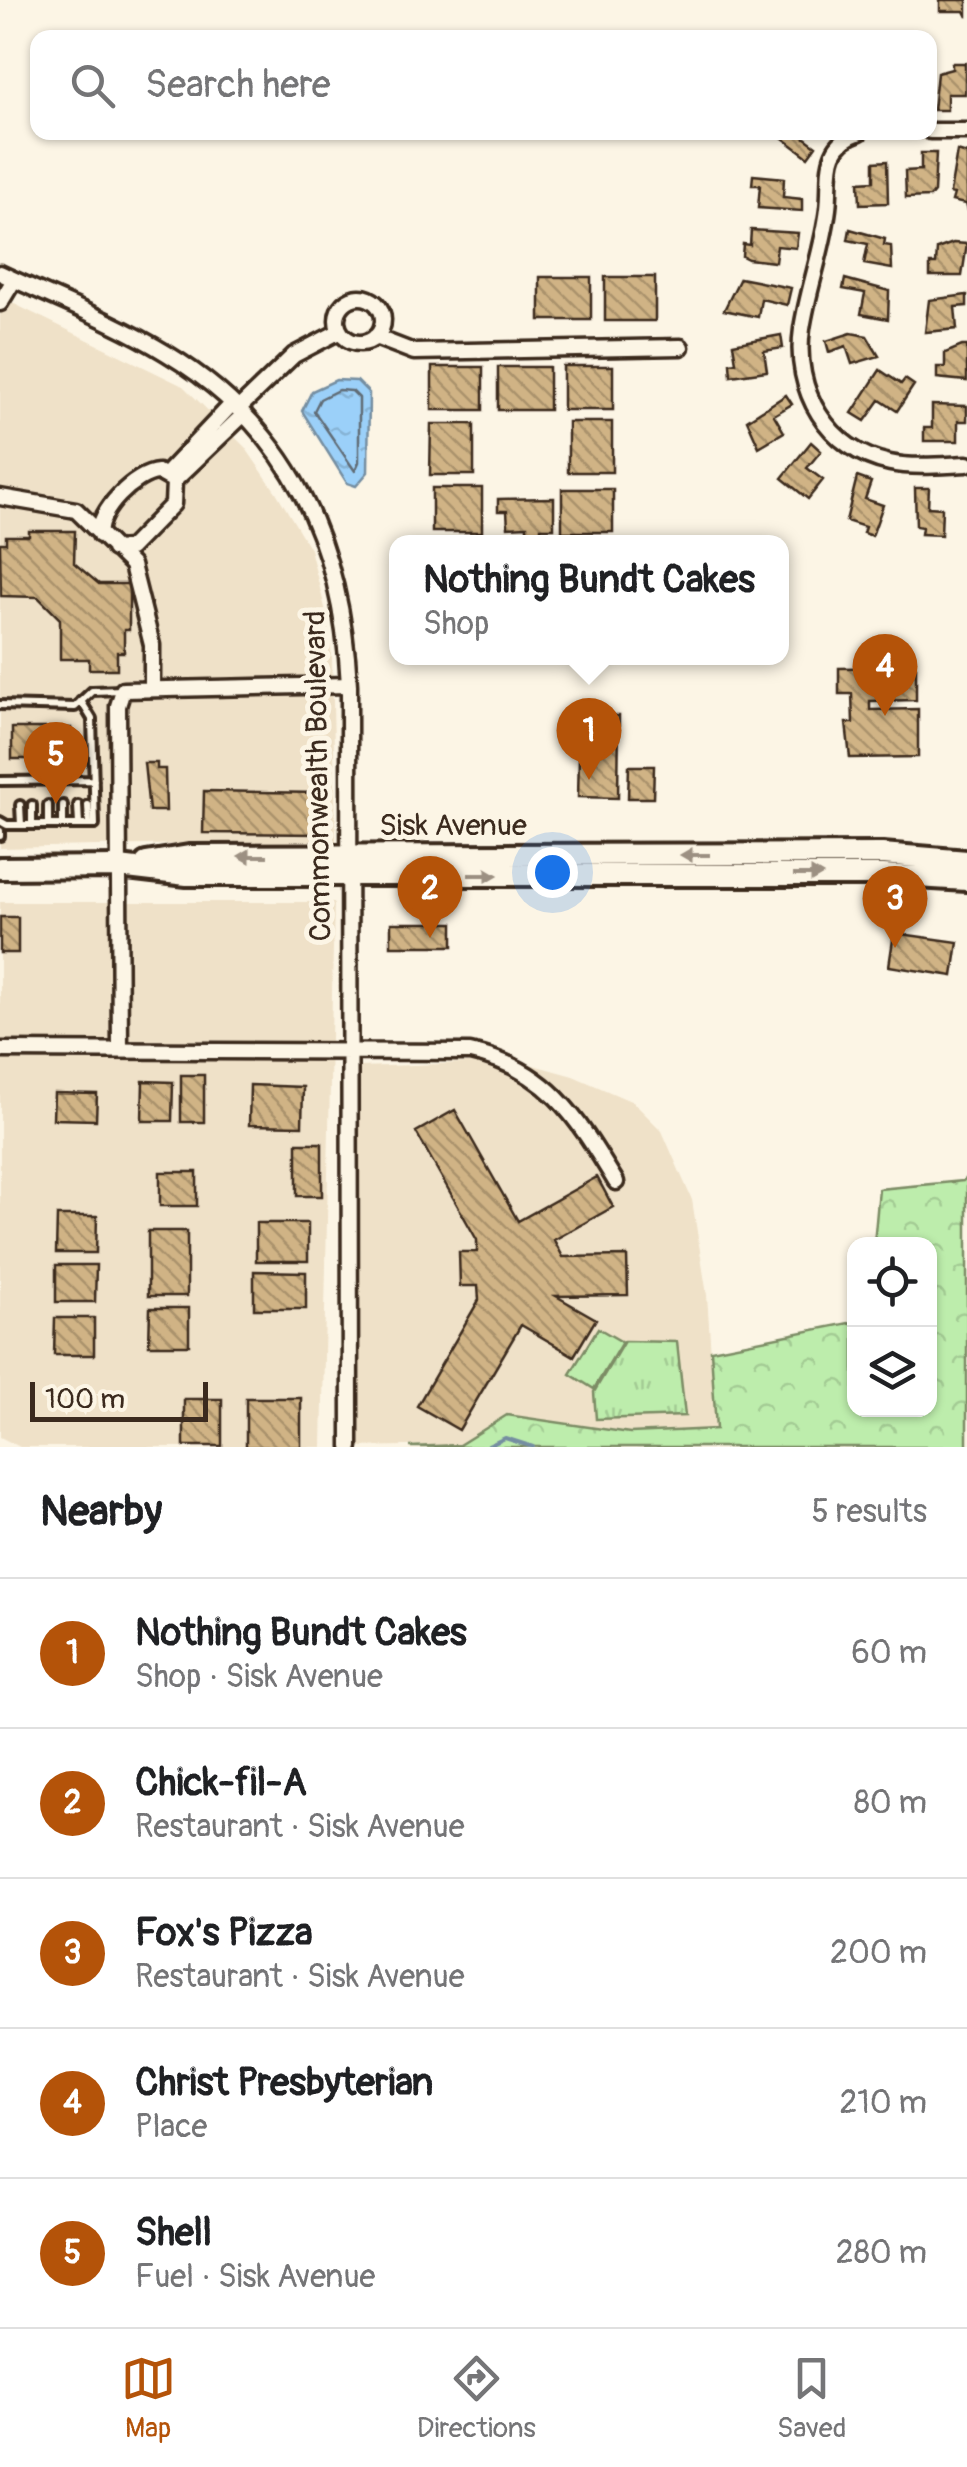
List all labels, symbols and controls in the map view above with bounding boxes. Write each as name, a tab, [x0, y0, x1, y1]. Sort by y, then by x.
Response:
search box	[30, 30, 937, 140]
icon: search	[65, 58, 120, 113]
text: Search here	[145, 61, 331, 109]
popup	[389, 535, 789, 665]
text: Nothing Bundt Cakes	[423, 556, 755, 604]
text: Shop	[423, 604, 489, 644]
street label: Commonwealth Boulevard	[297, 610, 339, 942]
pin: 4	[852, 634, 918, 716]
pin: 1	[556, 698, 622, 780]
pin: 5	[23, 722, 88, 804]
street label: Sisk Avenue	[379, 807, 527, 844]
your location	[527, 847, 578, 898]
one-way arrow	[678, 847, 710, 863]
one-way arrow	[236, 848, 268, 864]
pin: 2	[398, 856, 462, 938]
pin: 3	[862, 866, 928, 948]
one-way arrow	[467, 867, 499, 883]
one-way arrow	[792, 867, 824, 883]
map controls	[847, 1237, 937, 1417]
button: locate	[847, 1237, 937, 1327]
button: layers	[847, 1327, 937, 1417]
scale bar	[30, 1377, 208, 1422]
text: 100 m	[45, 1382, 125, 1417]
text: Nearby	[40, 1486, 162, 1538]
text: 5 results	[812, 1492, 927, 1532]
text: Nothing Bundt Cakes	[135, 1609, 467, 1657]
text: 1	[66, 1633, 79, 1673]
text: 60 m	[851, 1633, 927, 1673]
text: Shop · Sisk Avenue	[135, 1657, 383, 1697]
text: Chick-fil-A	[135, 1759, 307, 1807]
text: 2	[64, 1783, 81, 1823]
text: 80 m	[854, 1783, 927, 1823]
text: Restaurant · Sisk Avenue	[135, 1807, 464, 1847]
text: Fox's Pizza	[135, 1909, 313, 1957]
text: 3	[64, 1933, 81, 1973]
text: 200 m	[830, 1933, 927, 1973]
text: Restaurant · Sisk Avenue	[135, 1957, 464, 1997]
text: Christ Presbyterian	[135, 2059, 433, 2107]
text: 4	[63, 2083, 82, 2123]
text: 210 m	[839, 2083, 927, 2123]
text: Place	[135, 2107, 207, 2147]
text: Shell	[135, 2209, 212, 2257]
text: 5	[64, 2233, 81, 2273]
text: 280 m	[836, 2233, 927, 2273]
text: Fuel · Sisk Avenue	[135, 2257, 375, 2297]
tab: Map	[121, 2351, 176, 2446]
tab: Directions	[417, 2351, 536, 2446]
tab: Saved	[777, 2351, 846, 2446]

